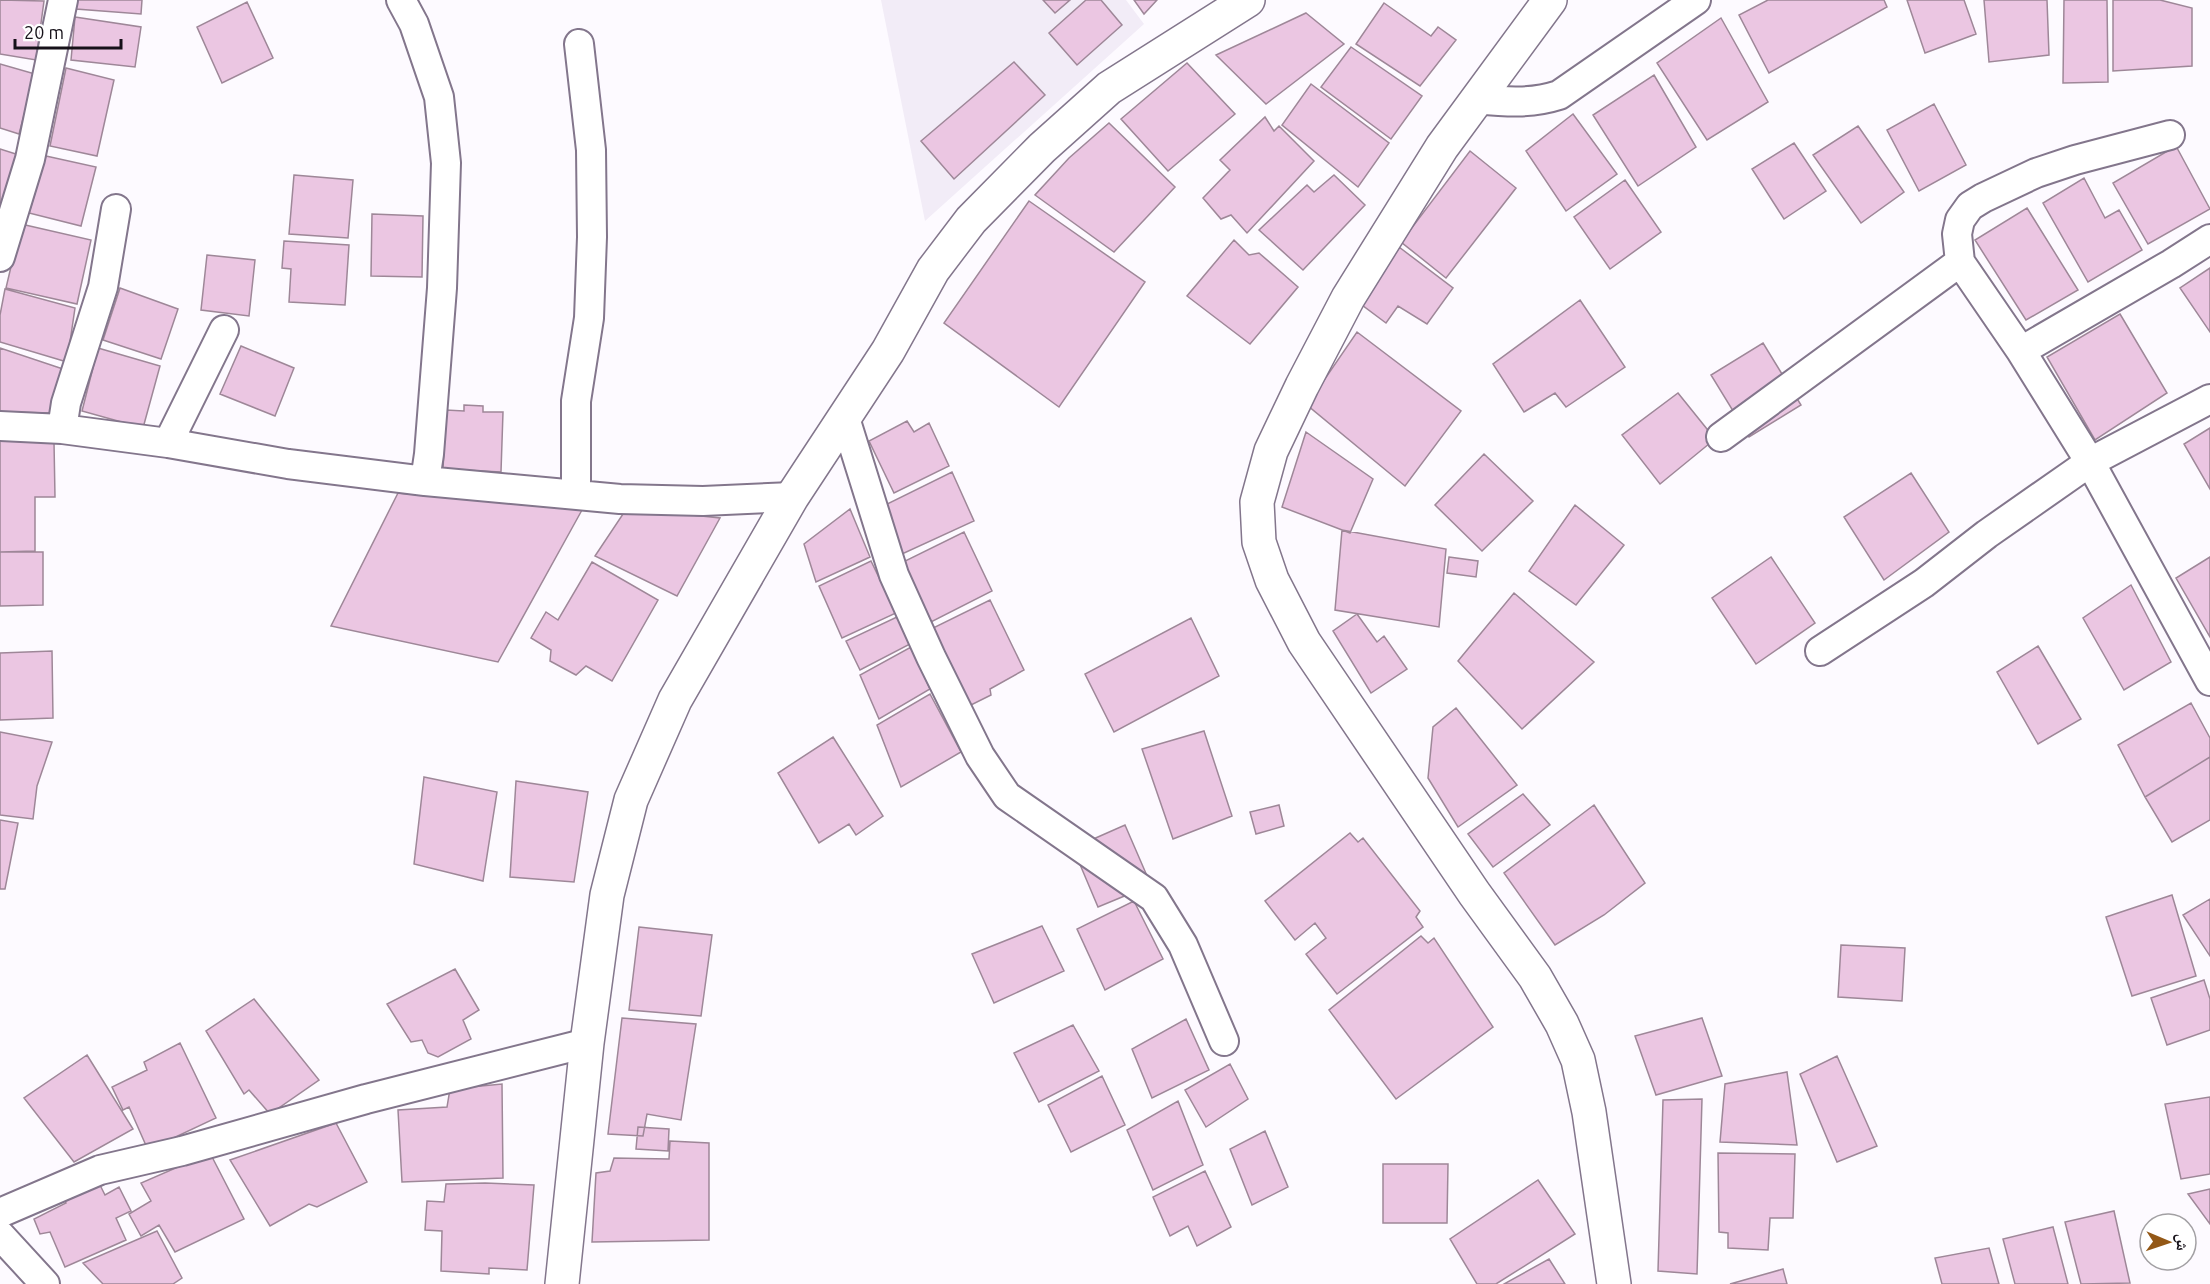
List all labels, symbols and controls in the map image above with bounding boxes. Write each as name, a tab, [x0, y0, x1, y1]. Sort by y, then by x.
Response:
scale bar	[15, 12, 122, 50]
text: 20 m	[24, 22, 64, 42]
north arrow	[2138, 1212, 2198, 1272]
text: ش	[2173, 1234, 2192, 1251]

